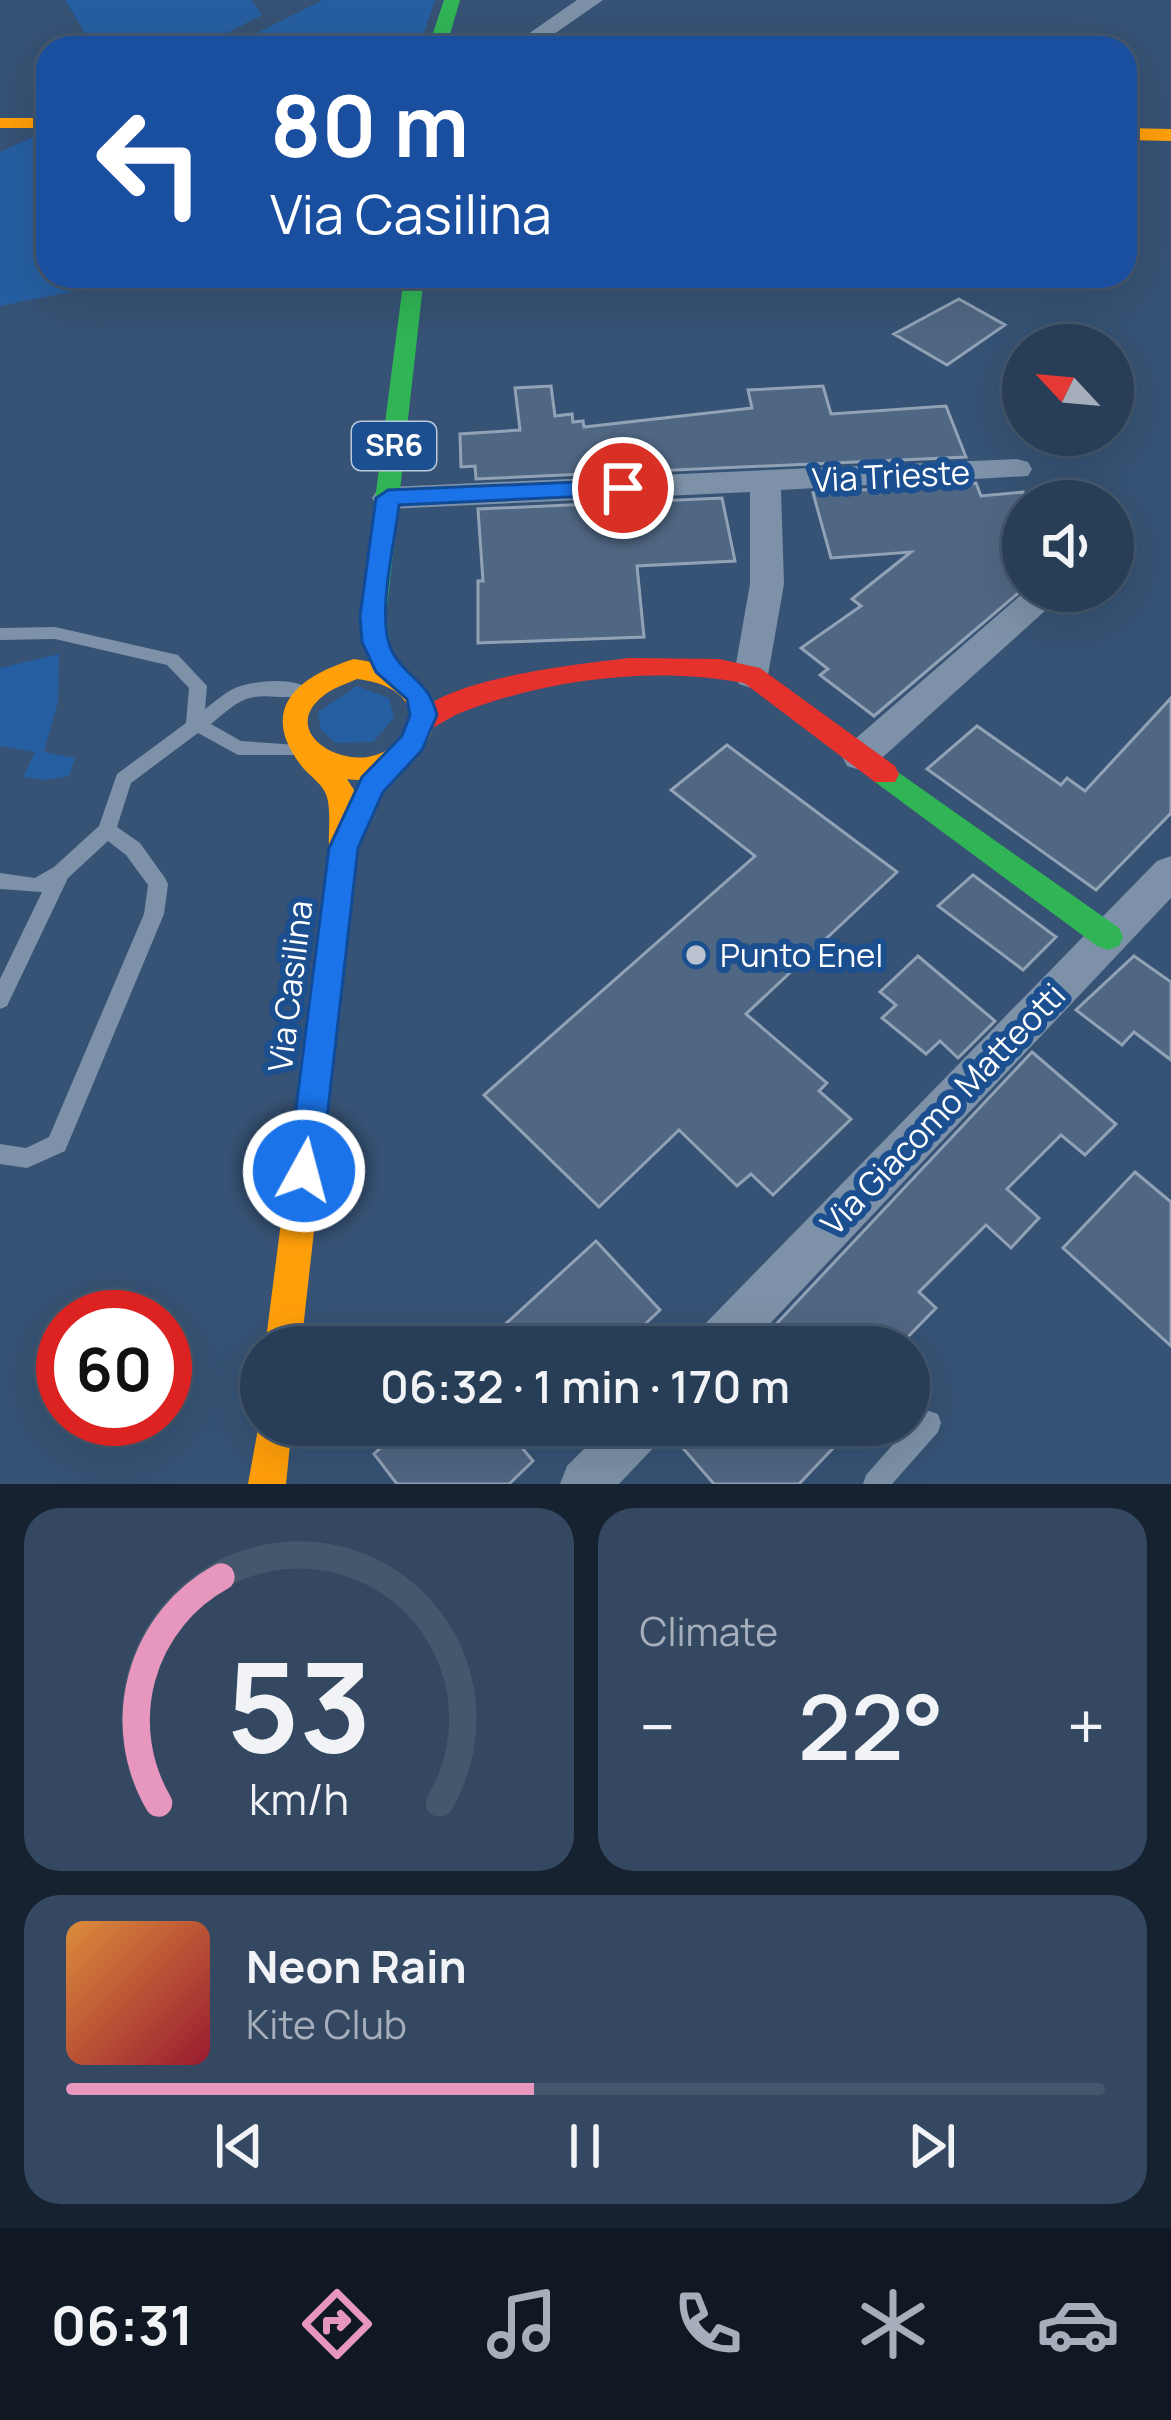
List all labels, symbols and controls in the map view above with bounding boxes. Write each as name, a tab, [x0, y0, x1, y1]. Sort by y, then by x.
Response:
text: 80 m	[270, 67, 469, 182]
icon: left	[72, 84, 228, 240]
text: Via Casilina	[270, 176, 552, 250]
north arrow	[1002, 324, 1134, 456]
map controls	[1002, 324, 1134, 612]
road number: SR6	[352, 422, 436, 470]
pin	[572, 437, 674, 539]
street label: Via Trieste	[811, 449, 971, 502]
icon: arrive	[590, 455, 656, 521]
button: sound	[1002, 480, 1134, 612]
street label: Via Casilina	[257, 898, 322, 1074]
place label: Punto Enel	[720, 932, 883, 977]
marker: Punto Enel	[683, 942, 709, 968]
street label: Via Giacomo Matteotti	[810, 973, 1075, 1244]
position arrow	[241, 1108, 367, 1234]
speed limit sign: 60	[36, 1290, 192, 1446]
text: 06:32 · 1 min · 170 m	[380, 1355, 790, 1417]
text: Climate	[640, 1604, 778, 1658]
text: 53	[226, 1619, 372, 1789]
text: 22°	[798, 1664, 944, 1787]
text: −	[640, 1681, 675, 1771]
text: +	[1067, 1681, 1105, 1771]
text: km/h	[249, 1768, 349, 1827]
text: Neon Rain	[246, 1935, 467, 1997]
text: Kite Club	[246, 1997, 407, 2051]
icon: previous	[206, 2113, 272, 2179]
icon: pause	[552, 2113, 618, 2179]
icon: next	[899, 2113, 965, 2179]
icon: directions	[295, 2282, 379, 2366]
icon: music	[480, 2282, 564, 2366]
icon: phone	[666, 2282, 750, 2366]
icon: climate	[851, 2282, 935, 2366]
icon: car	[1036, 2282, 1120, 2366]
text: 06:31	[51, 2287, 193, 2361]

